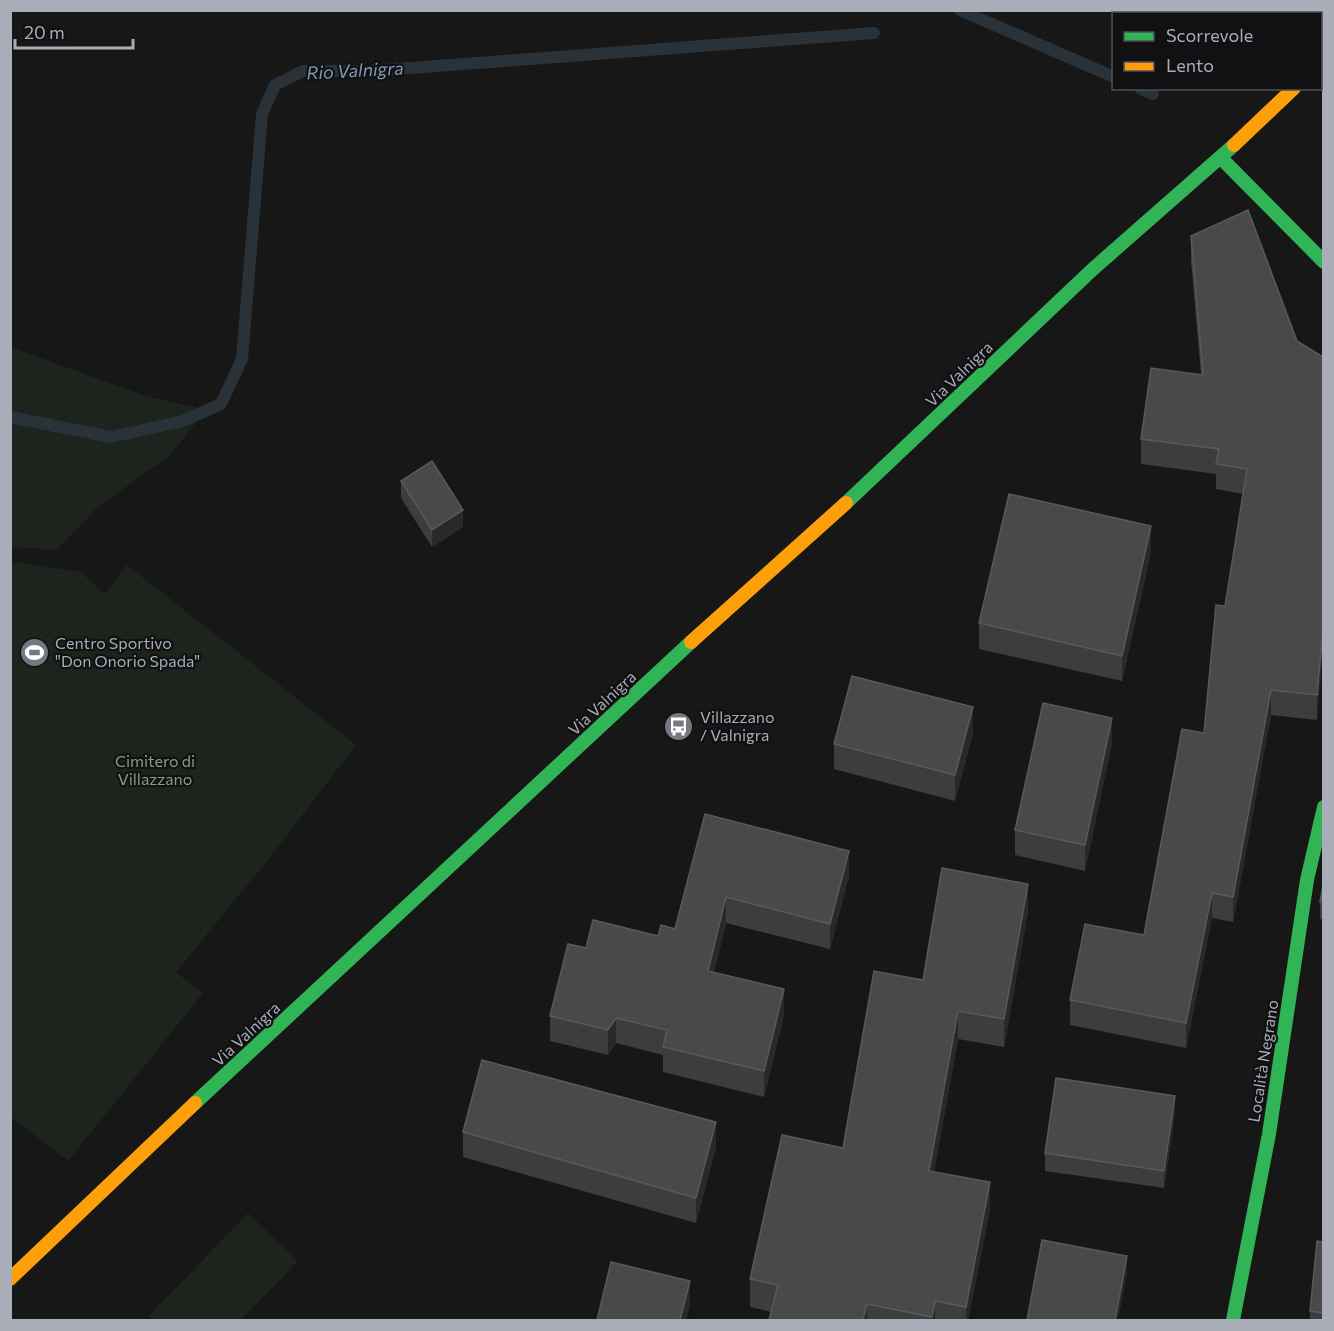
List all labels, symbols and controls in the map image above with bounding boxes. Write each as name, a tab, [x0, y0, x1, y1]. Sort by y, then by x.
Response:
scale bar	[15, 12, 134, 50]
legend	[1112, 12, 1322, 90]
text: 20 m	[24, 21, 65, 43]
text: Scorrevole	[1166, 24, 1253, 46]
text: Lento	[1166, 54, 1214, 76]
water label: Rio Valnigra	[306, 56, 404, 84]
street label: Via Valnigra	[921, 337, 996, 410]
place label: Centro Sportivo "Don Onorio Spada"	[55, 633, 200, 670]
sports icon: Centro Sportivo "Don Onorio Spada"	[18, 636, 50, 668]
street label: Via Valnigra	[564, 666, 639, 739]
place label: Villazzano / Valnigra	[700, 707, 775, 744]
bus stop icon: Villazzano / Valnigra	[663, 710, 695, 742]
park label: Cimitero di Villazzano	[115, 751, 195, 788]
street label: Via Valnigra	[208, 997, 283, 1070]
street label: Località Negrano	[1243, 998, 1282, 1123]

